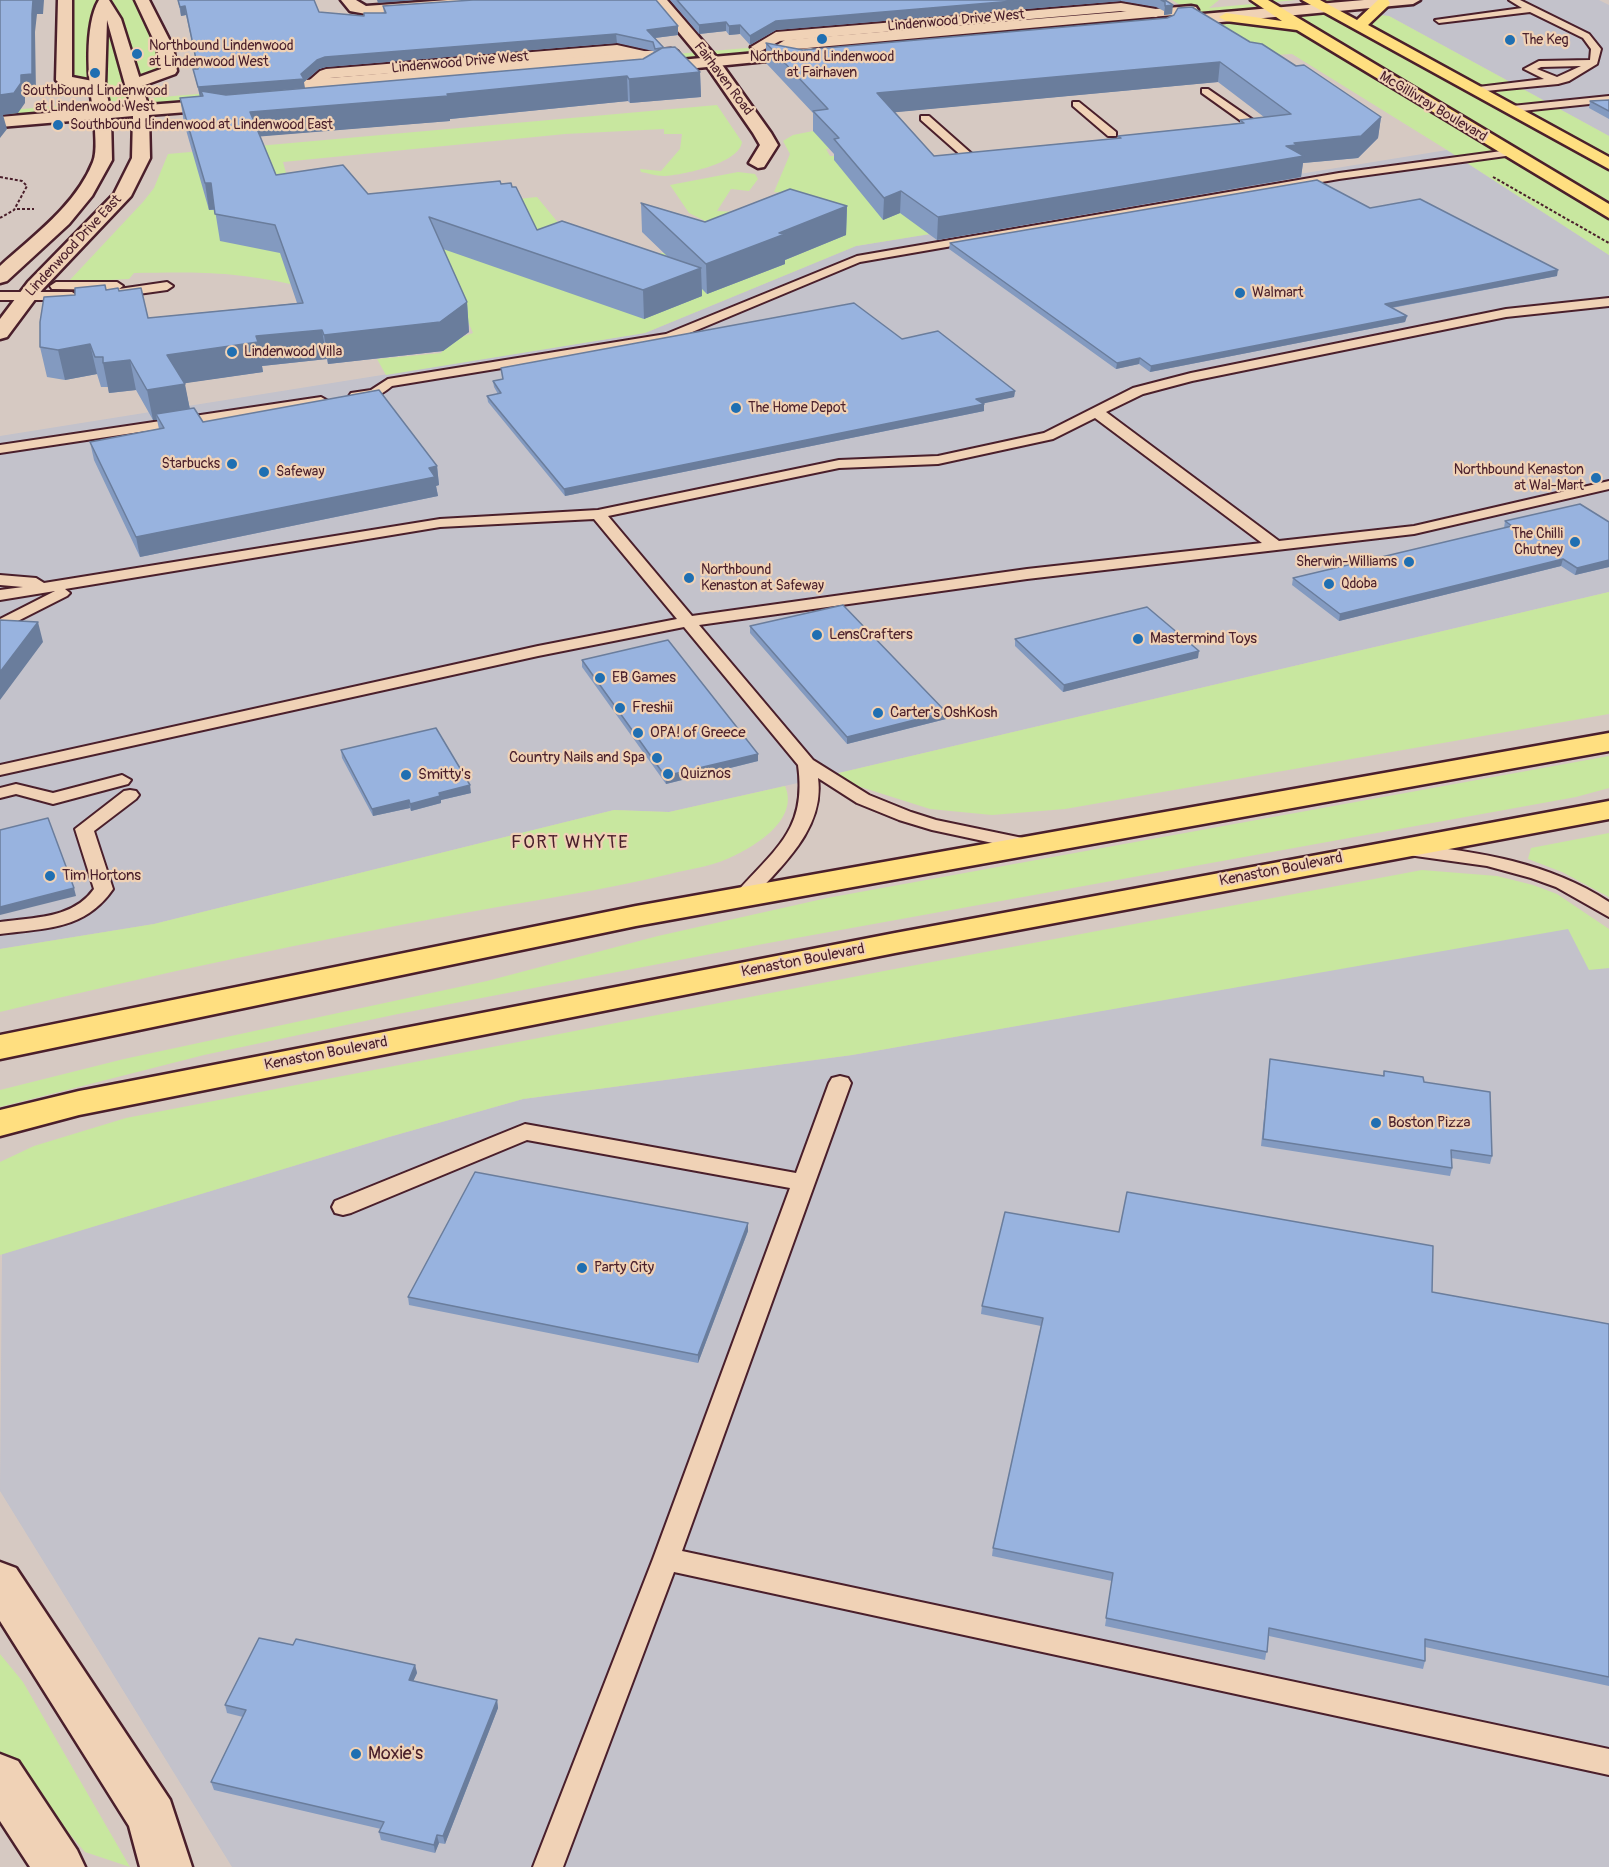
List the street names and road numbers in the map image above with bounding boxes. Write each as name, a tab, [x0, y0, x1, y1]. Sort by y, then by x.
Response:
street label: Lindenwood Drive West	[887, 7, 1025, 35]
street label: Fairhaven Road	[690, 39, 756, 119]
street label: Lindenwood Drive West	[391, 49, 529, 77]
street label: McGillivray Boulevard	[1376, 68, 1490, 146]
street label: Lindenwood Drive East	[23, 192, 125, 300]
street label: Kenaston Boulevard	[1218, 849, 1344, 891]
street label: Kenaston Boulevard	[740, 940, 866, 982]
street label: Kenaston Boulevard	[263, 1033, 389, 1075]

